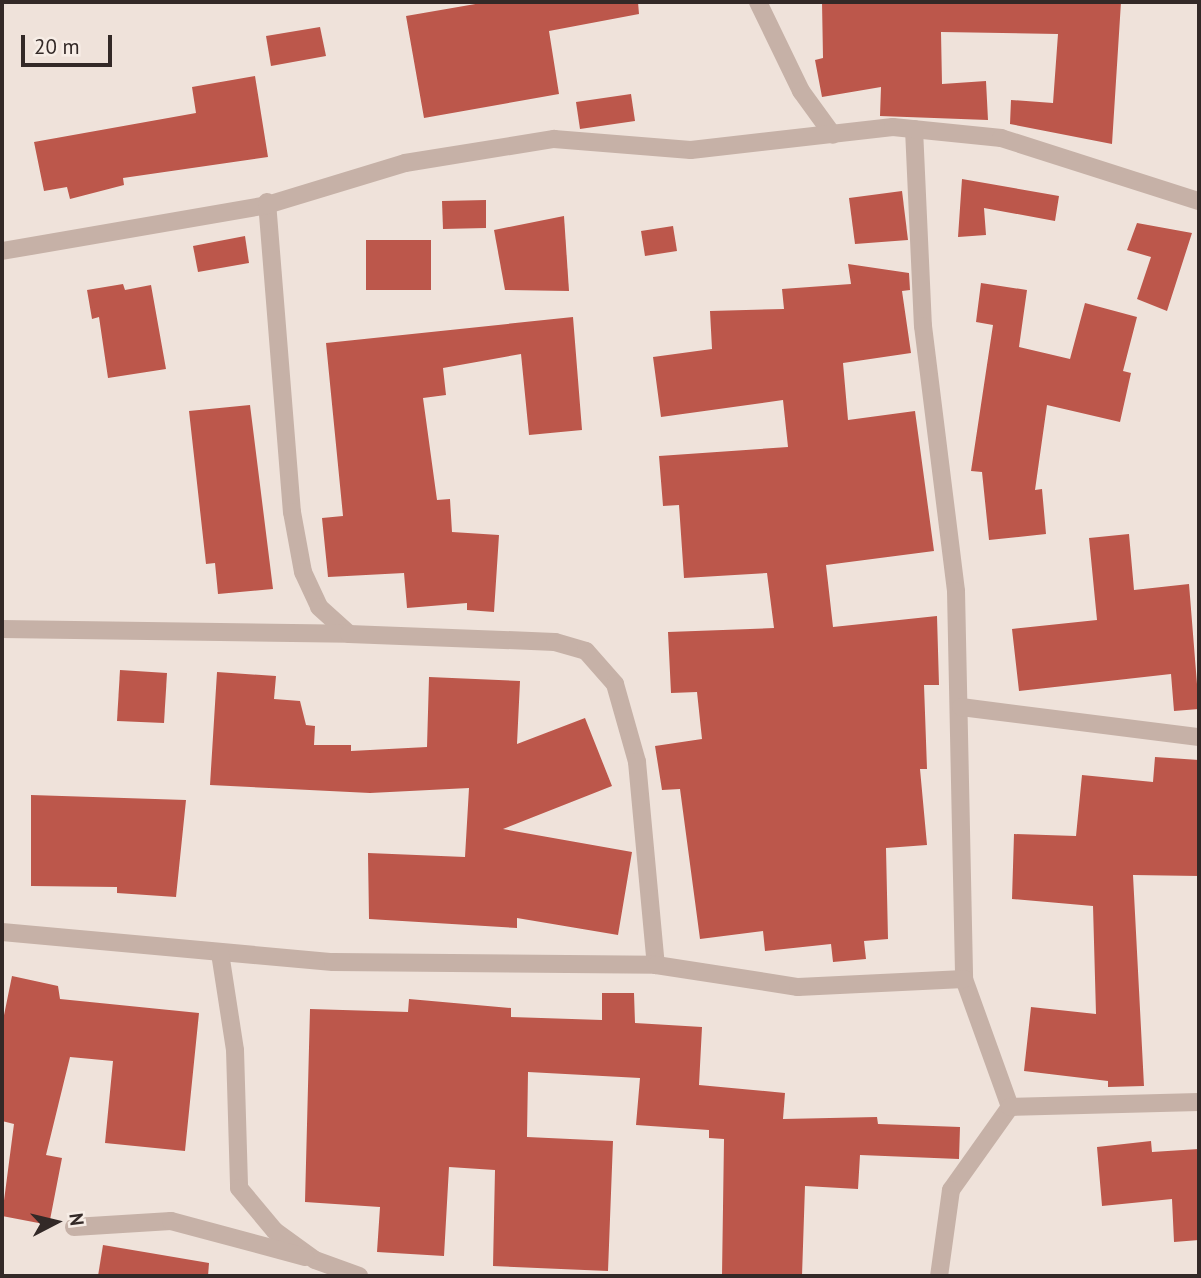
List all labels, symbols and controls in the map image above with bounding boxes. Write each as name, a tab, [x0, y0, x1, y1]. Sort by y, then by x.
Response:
scale bar	[24, 21, 116, 65]
text: 20 m	[34, 33, 80, 60]
north arrow	[21, 1187, 91, 1257]
text: N	[64, 1212, 90, 1227]

